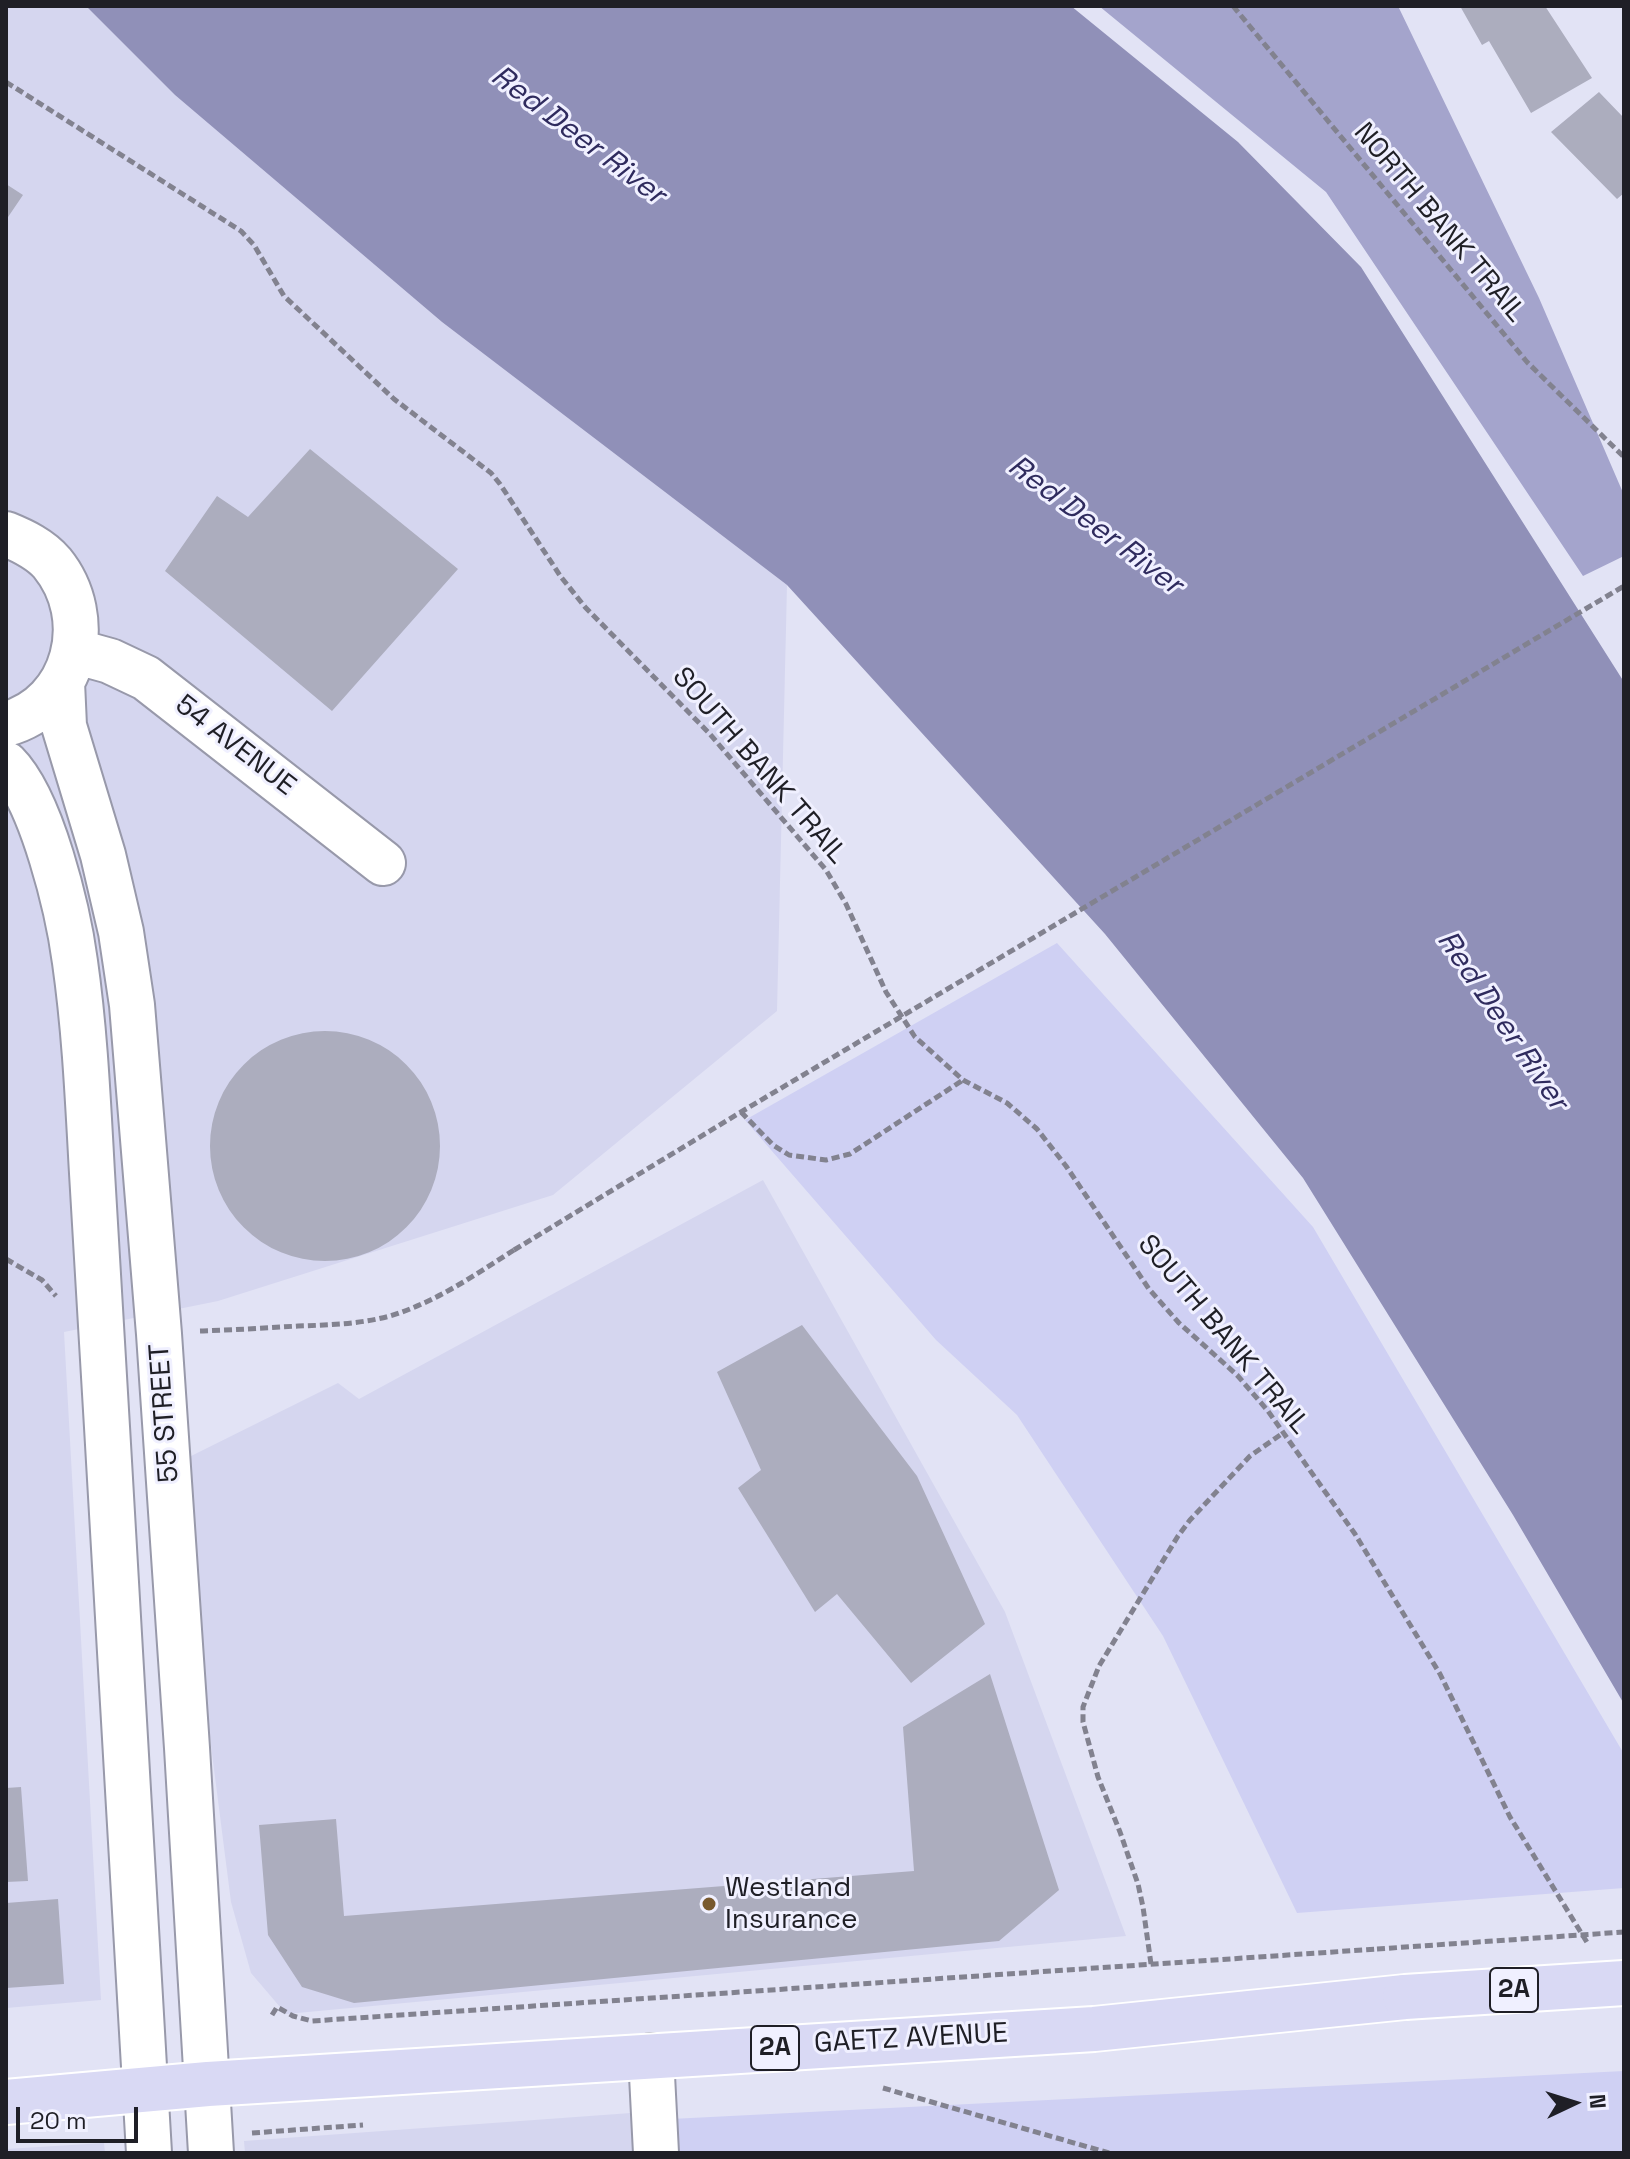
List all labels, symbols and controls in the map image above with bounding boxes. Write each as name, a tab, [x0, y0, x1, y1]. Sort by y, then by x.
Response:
water label: Red Deer River	[484, 59, 672, 213]
street label: NORTH BANK TRAIL	[1346, 117, 1532, 329]
water label: Red Deer River	[1001, 449, 1189, 603]
street label: SOUTH BANK TRAIL	[665, 661, 853, 871]
street label: 54 AVENUE	[168, 689, 302, 803]
water label: Red Deer River	[1429, 924, 1575, 1118]
street label: SOUTH BANK TRAIL	[1130, 1229, 1316, 1441]
street label: 55 STREET	[143, 1342, 187, 1484]
place label: Westland Insurance	[725, 1871, 858, 1937]
marker: Westland Insurance	[700, 1895, 718, 1913]
road number: 2A	[1490, 1968, 1538, 2012]
street label: GAETZ AVENUE	[813, 2017, 1009, 2061]
road number: 2A	[751, 2026, 799, 2070]
north arrow	[1534, 2063, 1614, 2143]
scale bar	[20, 2091, 142, 2141]
text: N	[1583, 2093, 1612, 2110]
text: 20 m	[30, 2105, 87, 2136]

